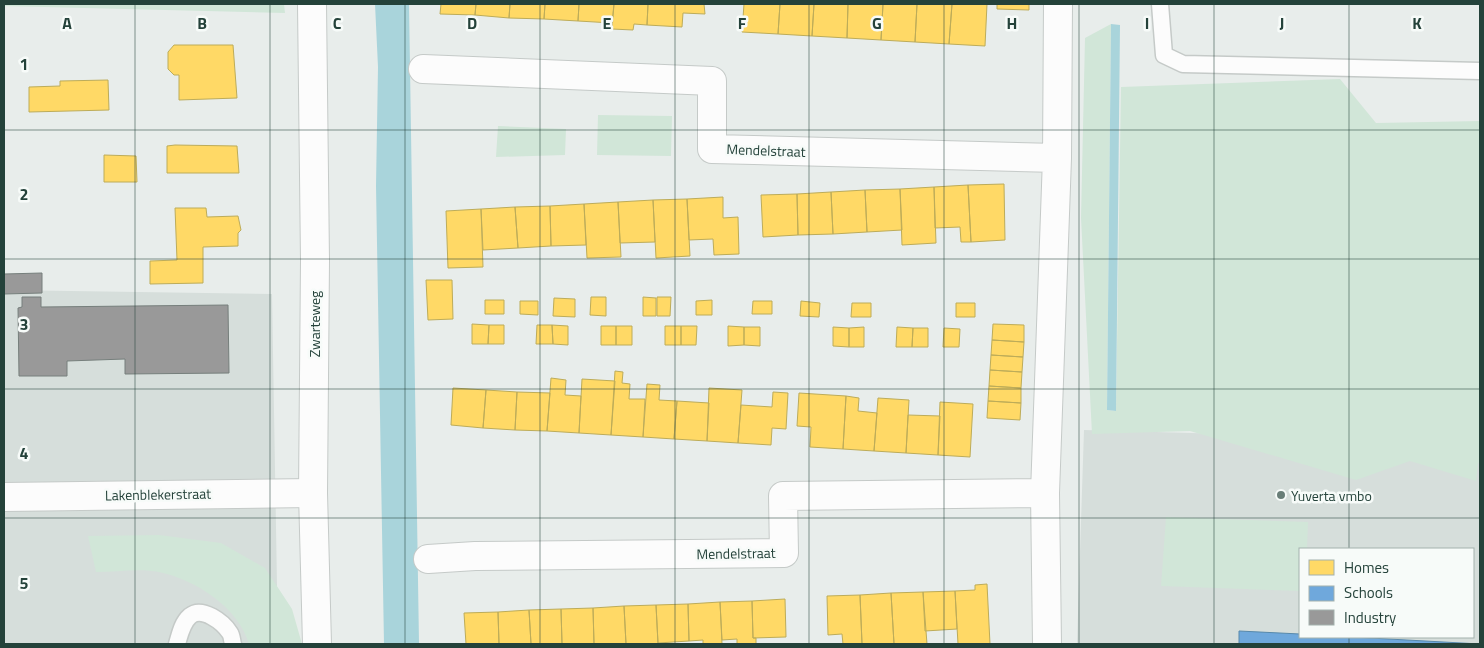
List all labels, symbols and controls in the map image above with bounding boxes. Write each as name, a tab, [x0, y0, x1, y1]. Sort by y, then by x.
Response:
text: A	[62, 11, 72, 35]
text: B	[197, 11, 207, 35]
text: C	[333, 11, 342, 35]
text: D	[467, 11, 477, 35]
text: E	[603, 11, 612, 35]
text: F	[738, 11, 747, 35]
text: G	[872, 11, 882, 35]
text: H	[1007, 11, 1017, 35]
text: I	[1145, 11, 1149, 35]
text: J	[1280, 11, 1284, 35]
text: K	[1412, 11, 1422, 35]
text: 1	[20, 52, 28, 76]
street label: Mendelstraat	[726, 138, 806, 162]
text: 2	[20, 182, 28, 206]
street label: Zwarteweg	[304, 291, 325, 357]
text: 3	[20, 312, 28, 336]
text: 4	[20, 441, 29, 465]
street label: Lakenblekerstraat	[105, 483, 211, 505]
place label: Yuverta vmbo	[1291, 485, 1372, 506]
marker: Yuverta vmbo	[1275, 489, 1287, 501]
street label: Mendelstraat	[696, 542, 776, 564]
legend	[1299, 548, 1474, 638]
text: Homes	[1344, 556, 1389, 579]
text: 5	[20, 571, 29, 595]
text: Schools	[1344, 581, 1393, 604]
text: Industry	[1344, 606, 1396, 629]

